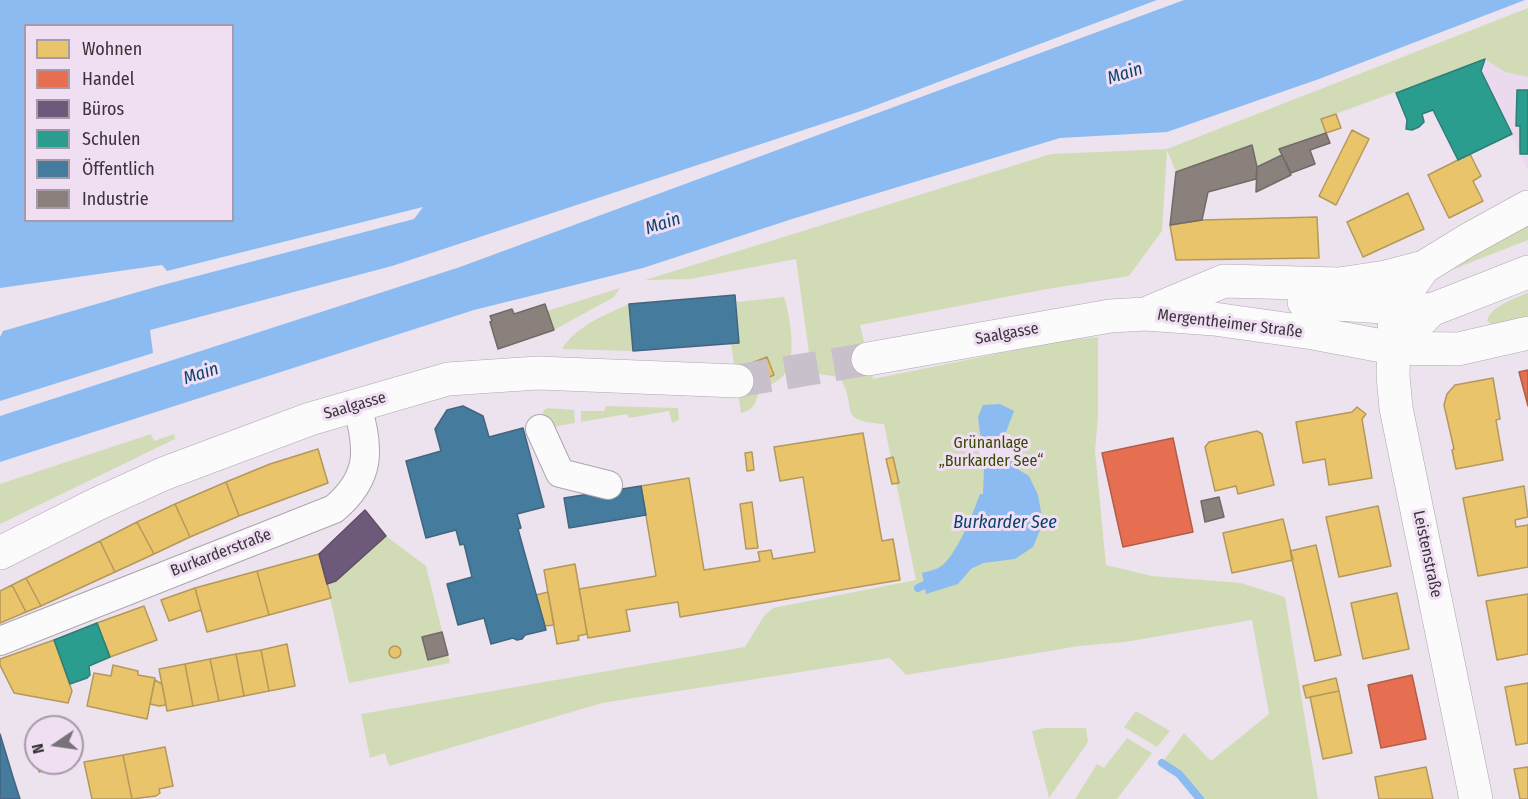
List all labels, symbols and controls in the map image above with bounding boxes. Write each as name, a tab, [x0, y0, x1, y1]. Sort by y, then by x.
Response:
legend	[24, 24, 234, 222]
text: Wohnen	[82, 38, 142, 60]
water label: Main	[1105, 58, 1145, 90]
text: Handel	[82, 68, 135, 90]
text: Büros	[82, 98, 124, 120]
text: Schulen	[82, 128, 141, 150]
text: Öffentlich	[82, 158, 155, 180]
text: Industrie	[82, 188, 149, 210]
water label: Main	[643, 208, 683, 240]
street label: Mergentheimer Straße	[1156, 306, 1304, 342]
street label: Saalgasse	[974, 319, 1040, 349]
water label: Main	[181, 358, 221, 390]
street label: Saalgasse	[322, 388, 388, 424]
park label: Grünanlage „Burkarder See“	[939, 434, 1043, 472]
street label: Leistenstraße	[1408, 509, 1446, 599]
water label: Burkarder See	[953, 512, 1057, 534]
street label: Burkarderstraße	[168, 525, 274, 581]
north arrow	[24, 715, 84, 775]
text: N	[28, 742, 48, 756]

